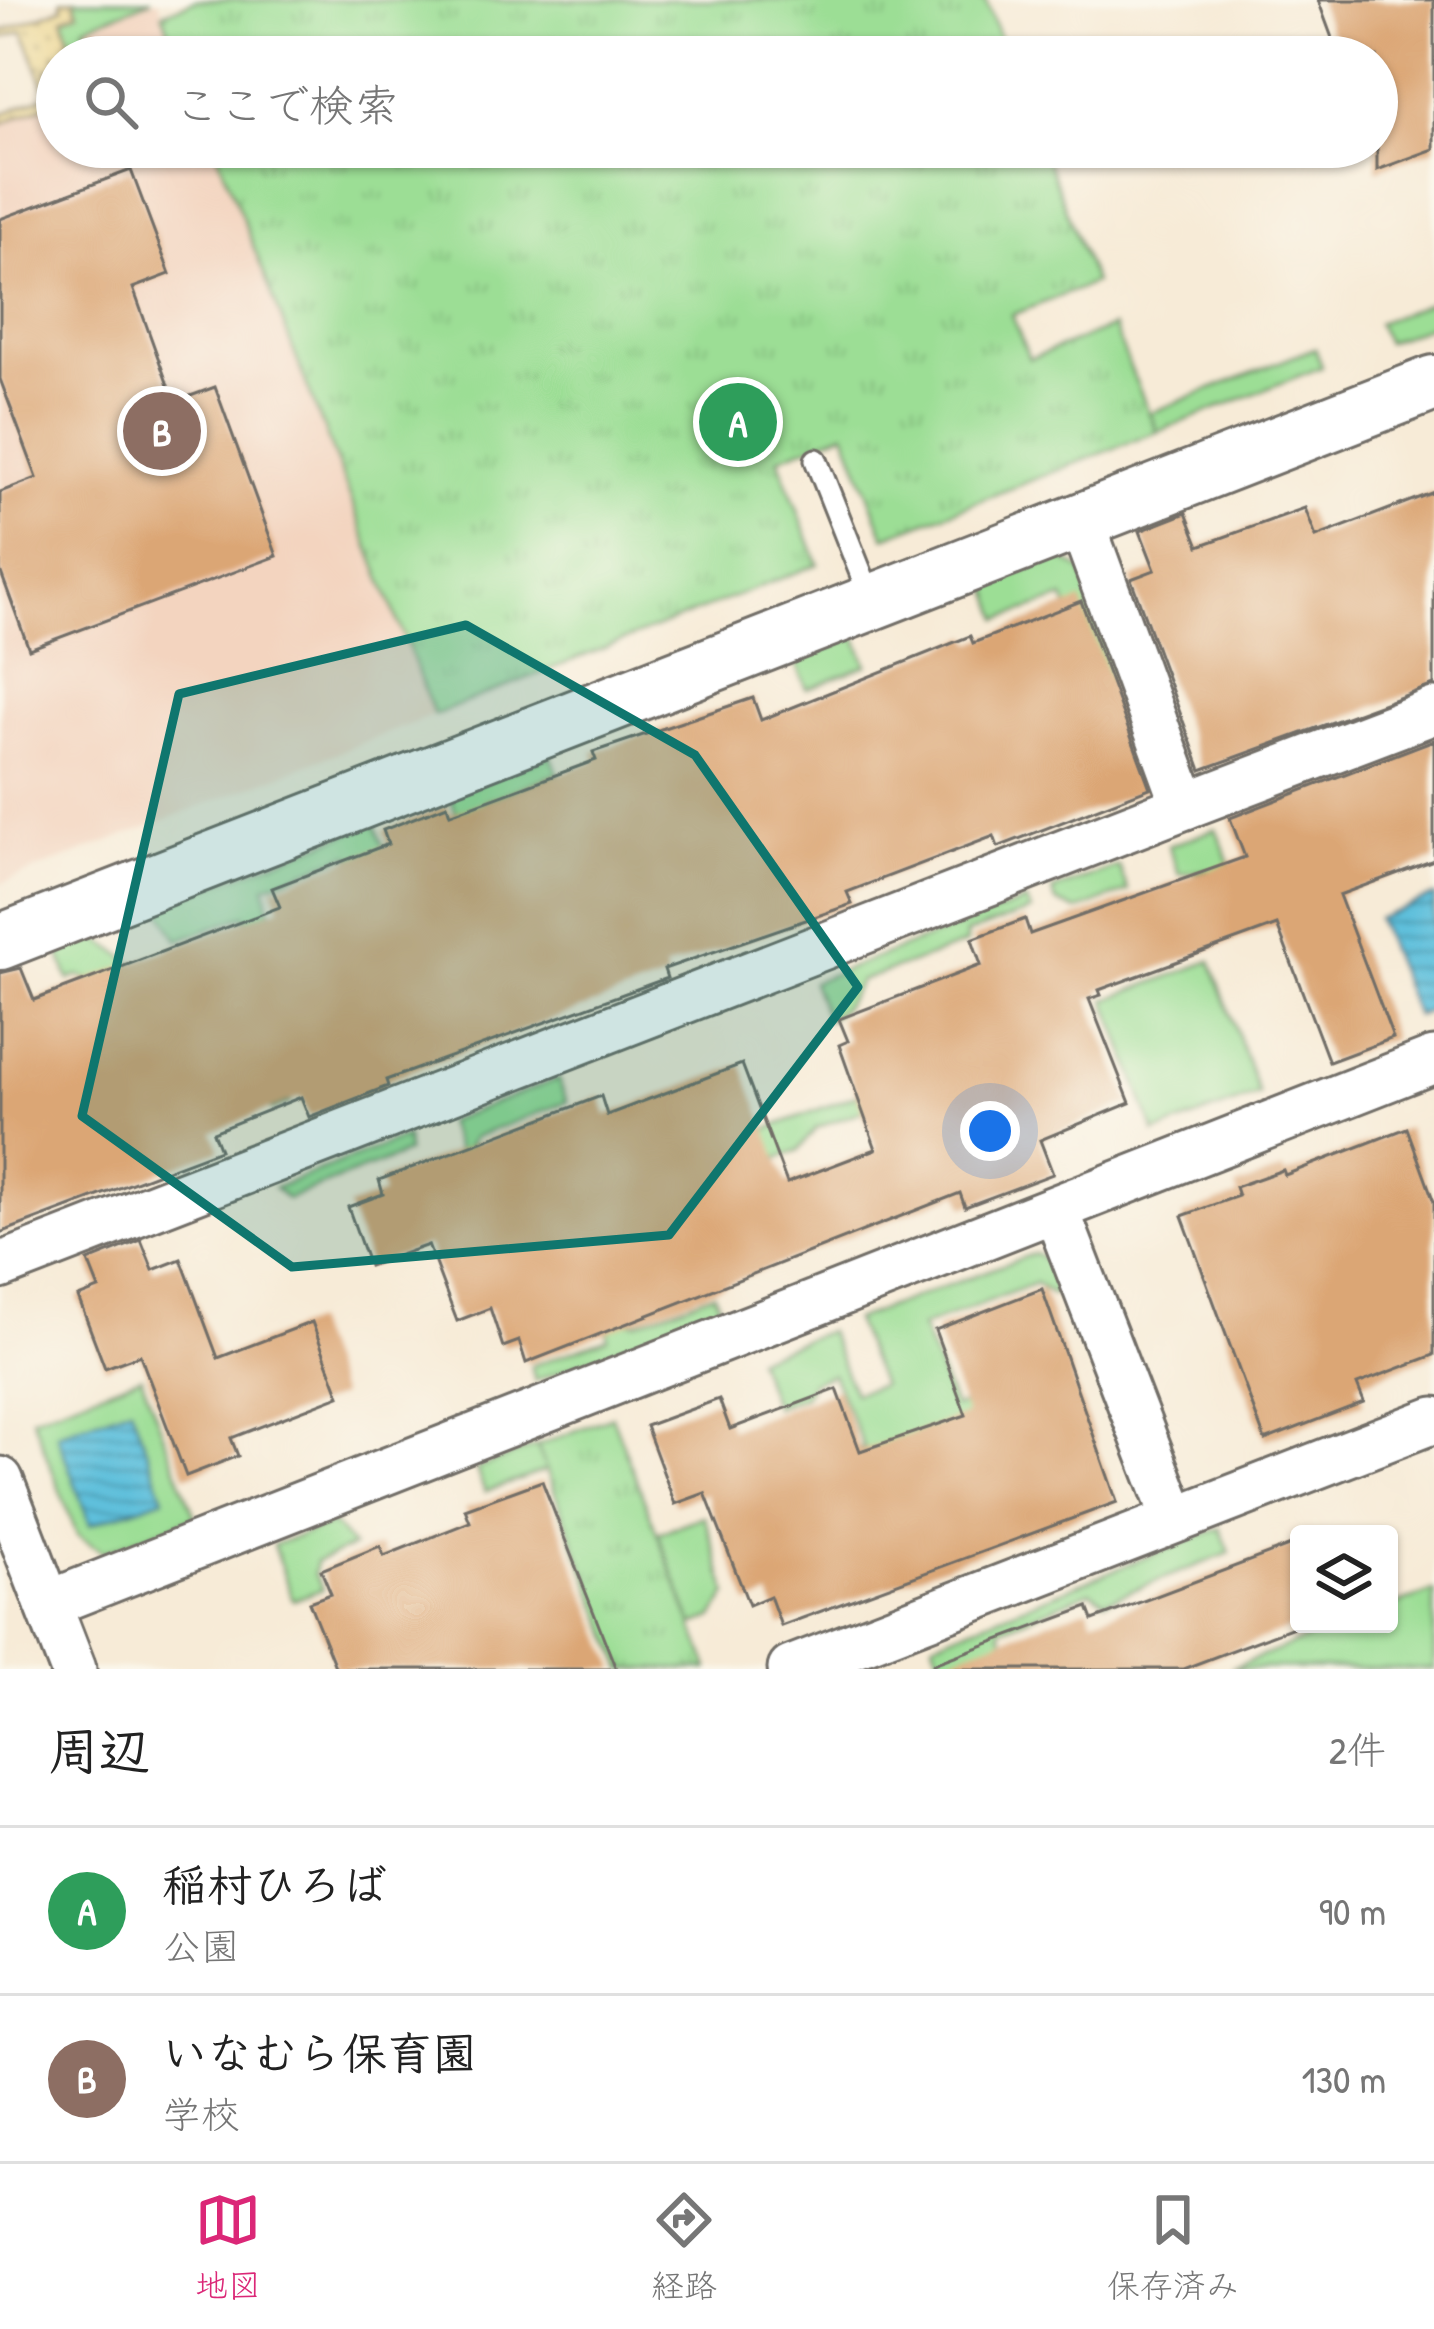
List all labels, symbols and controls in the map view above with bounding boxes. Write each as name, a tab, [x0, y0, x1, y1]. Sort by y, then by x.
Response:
search box	[36, 36, 1398, 168]
icon: search	[78, 69, 144, 135]
text: ここで検索	[174, 74, 399, 135]
pin: A	[699, 377, 777, 467]
pin: B	[123, 386, 201, 476]
your location	[960, 1101, 1020, 1161]
map controls	[1290, 1525, 1398, 1633]
button: layers	[1290, 1525, 1398, 1633]
text: 周辺	[48, 1716, 150, 1785]
text: 2件	[1329, 1723, 1386, 1776]
text: 稲村ひろば	[162, 1854, 387, 1915]
text: A	[77, 1884, 97, 1937]
text: 90 m	[1319, 1884, 1386, 1937]
text: 公園	[162, 1919, 240, 1972]
text: いなむら保育園	[162, 2022, 477, 2083]
text: B	[77, 2052, 97, 2105]
text: 130 m	[1301, 2052, 1386, 2105]
text: 学校	[162, 2087, 240, 2140]
tab: 地図	[195, 2187, 261, 2307]
tab: 経路	[651, 2187, 717, 2307]
tab: 保存済み	[1107, 2187, 1239, 2307]

